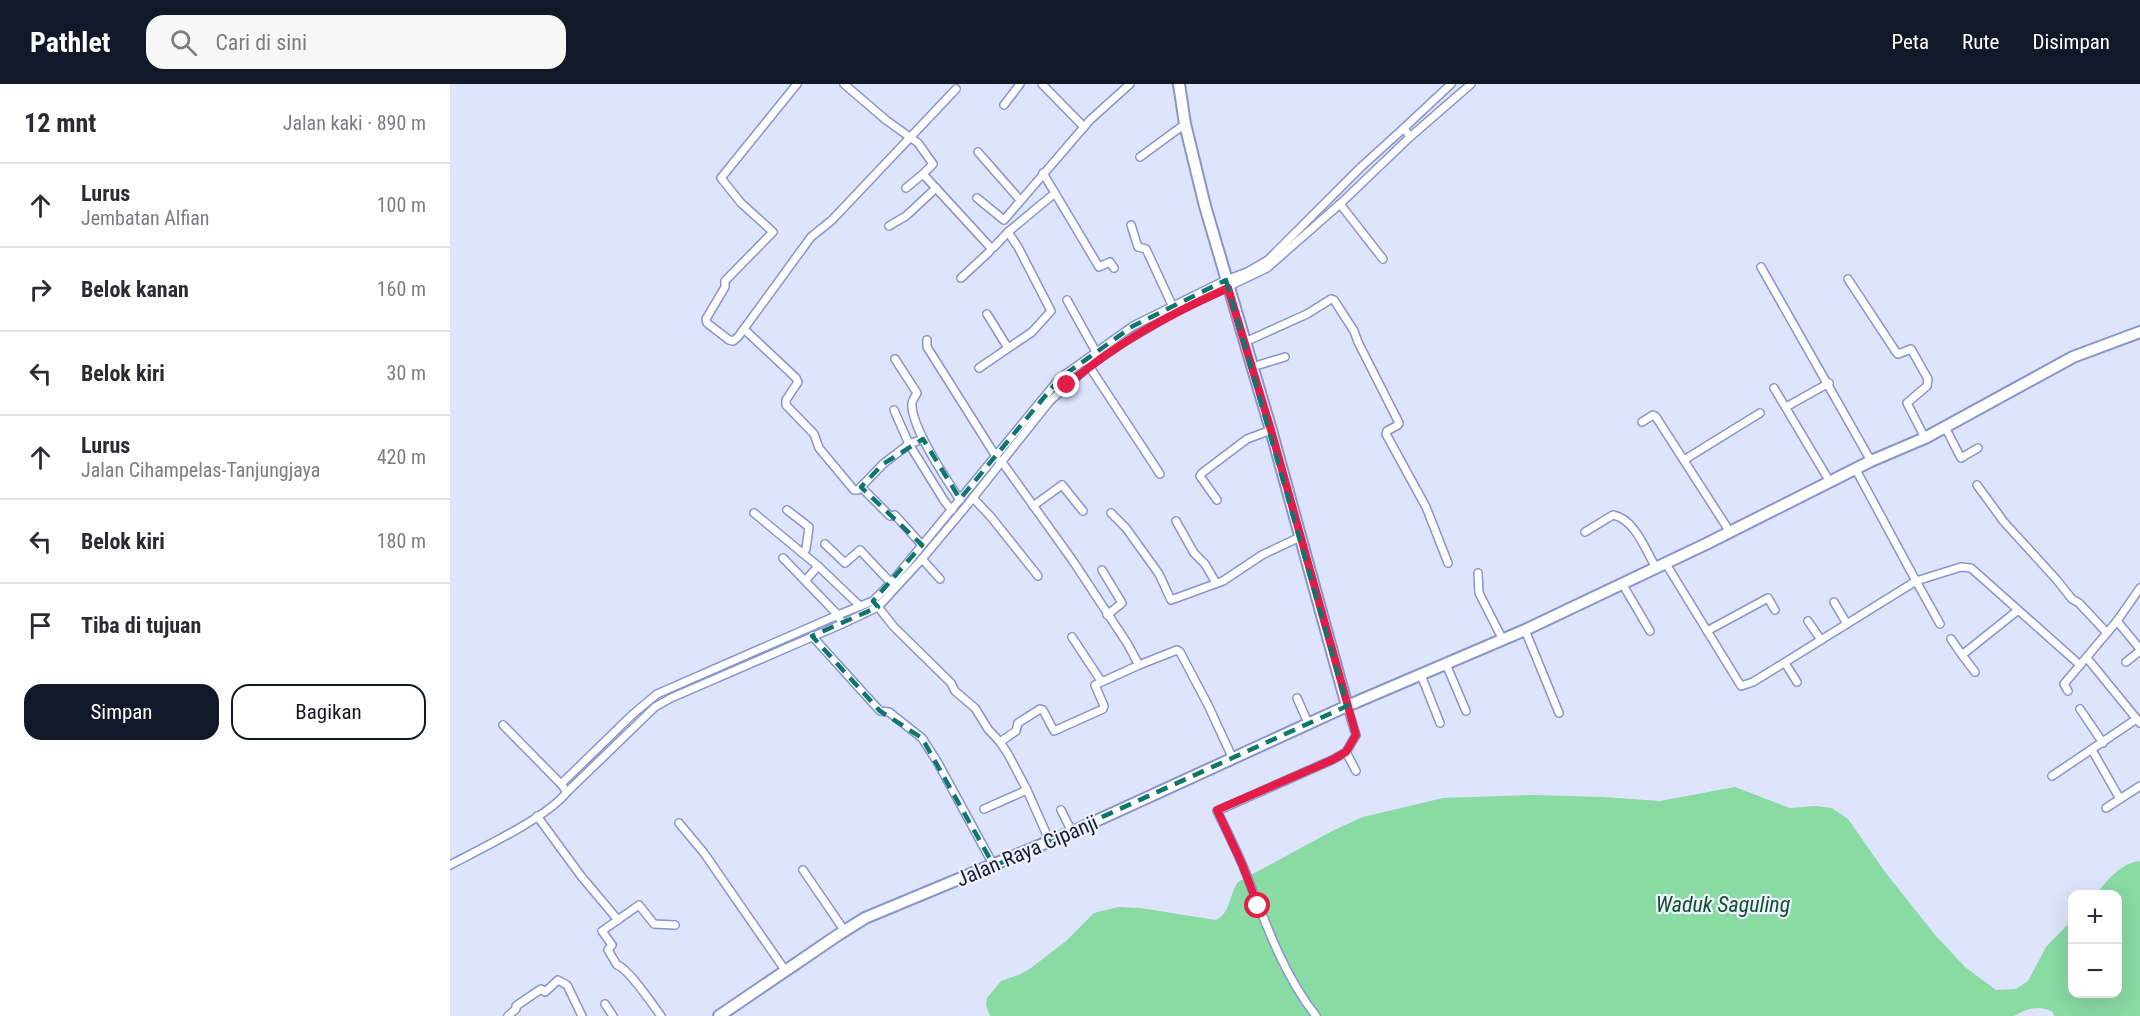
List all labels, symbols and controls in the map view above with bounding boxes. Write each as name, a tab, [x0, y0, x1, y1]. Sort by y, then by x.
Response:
search box	[146, 15, 566, 69]
text: Pathlet	[30, 26, 110, 59]
icon: search	[167, 26, 200, 59]
text: Cari di sini	[215, 30, 307, 55]
text: Peta	[1891, 30, 1929, 54]
text: Rute	[1962, 30, 1999, 54]
text: Disimpan	[2032, 30, 2110, 54]
text: 12 mnt	[24, 108, 96, 138]
text: Jalan kaki · 890 m	[283, 111, 426, 135]
text: Lurus	[81, 181, 130, 206]
icon: ahead	[24, 189, 57, 222]
text: 100 m	[377, 193, 426, 217]
text: Jembatan Alfian	[81, 206, 210, 230]
icon: right	[24, 273, 57, 306]
text: Belok kanan	[81, 277, 189, 302]
text: 160 m	[377, 277, 426, 301]
icon: left	[24, 357, 57, 390]
text: Belok kiri	[81, 361, 165, 386]
text: 30 m	[387, 361, 426, 385]
route end	[1053, 371, 1079, 397]
text: Lurus	[81, 433, 130, 458]
icon: ahead	[24, 441, 57, 474]
text: 420 m	[377, 445, 426, 469]
text: Jalan Cihampelas-Tanjungjaya	[81, 458, 320, 482]
icon: left	[24, 525, 57, 558]
text: Belok kiri	[81, 529, 165, 554]
text: 180 m	[377, 529, 426, 553]
icon: arrive	[24, 609, 57, 642]
text: Tiba di tujuan	[81, 613, 201, 638]
button: Simpan	[24, 684, 219, 740]
button: Bagikan	[231, 684, 426, 740]
street label: Jalan Raya Cipanji	[953, 810, 1101, 892]
map controls	[2068, 890, 2122, 998]
button: +	[2068, 890, 2122, 944]
route start	[1244, 892, 1270, 918]
water label: Waduk Saguling	[1656, 892, 1791, 917]
button: −	[2068, 944, 2122, 998]

